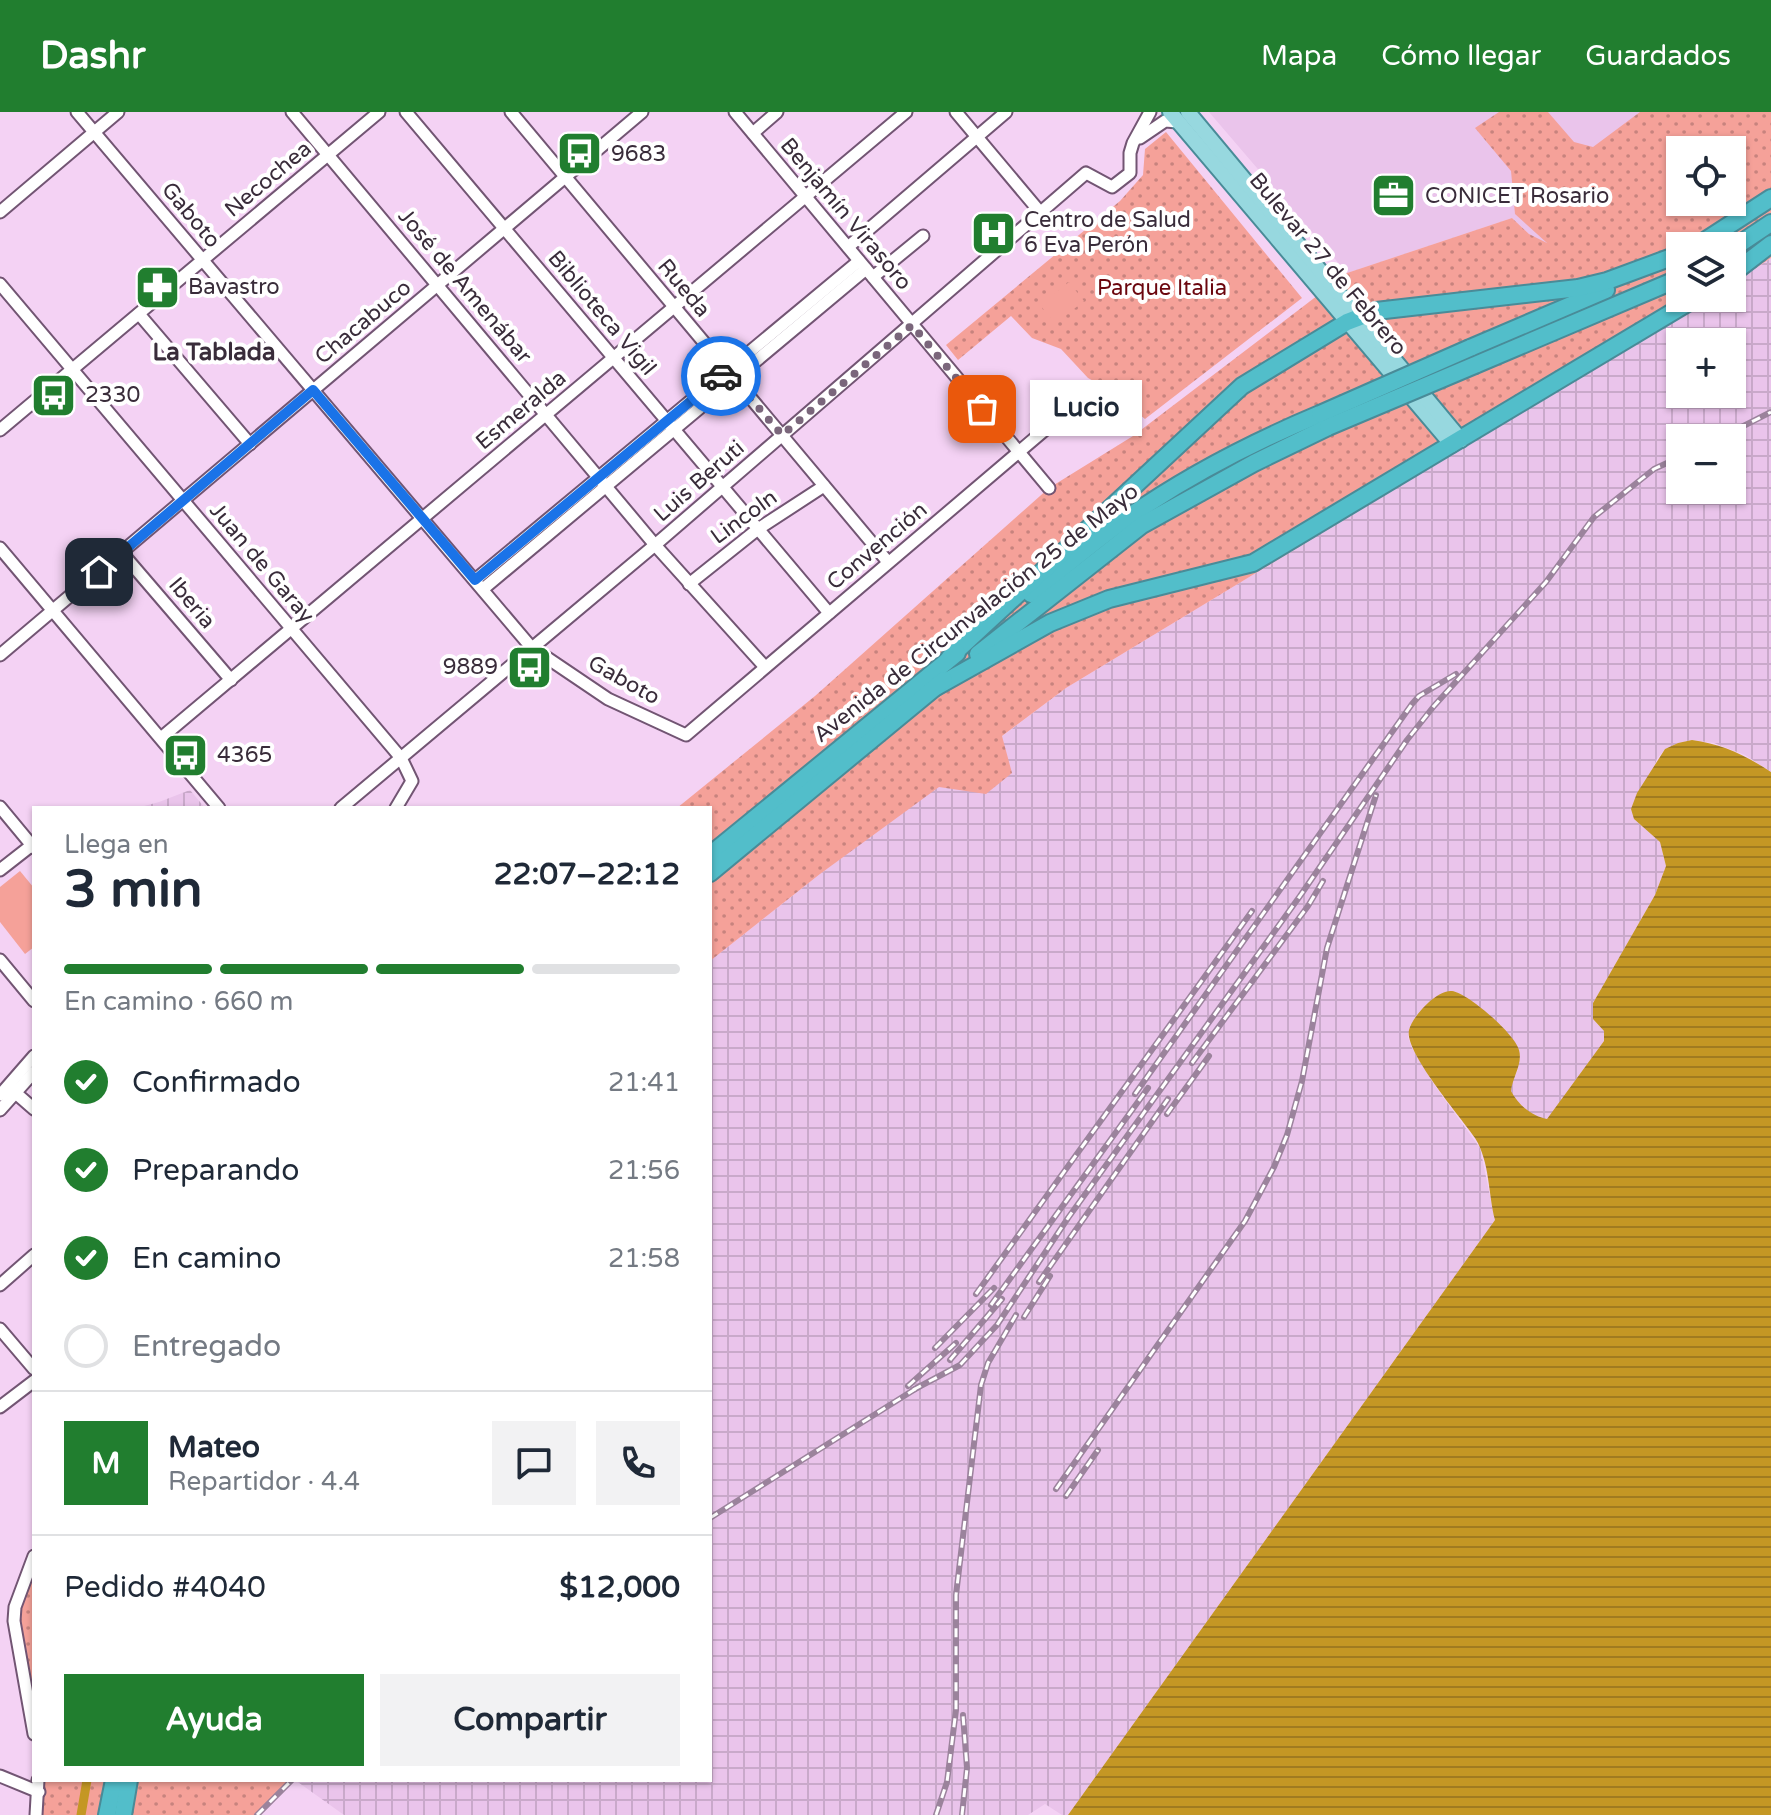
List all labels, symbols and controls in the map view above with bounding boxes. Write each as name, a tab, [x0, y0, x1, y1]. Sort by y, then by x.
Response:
text: Dashr	[40, 33, 145, 79]
text: Mapa	[1261, 39, 1337, 73]
text: Cómo llegar	[1381, 39, 1541, 73]
text: Guardados	[1585, 39, 1731, 73]
bus stop icon: 9683	[556, 130, 604, 178]
street label: Benjamín Virasoro	[775, 133, 917, 295]
street label: Necochea	[220, 135, 316, 223]
map controls	[1666, 136, 1746, 504]
button: locate	[1666, 136, 1746, 216]
place label: 9683	[611, 141, 666, 167]
street label: Bulevar 27 de Febrero	[1244, 167, 1412, 361]
office icon: CONICET Rosario	[1370, 172, 1418, 220]
street label: Gaboto	[156, 177, 226, 253]
place label: CONICET Rosario	[1425, 183, 1609, 209]
street label: José de Amenábar	[393, 203, 538, 369]
place label: Centro de Salud 6 Eva Perón	[1024, 207, 1191, 258]
hospital icon: Centro de Salud 6 Eva Perón	[969, 209, 1017, 257]
button: layers	[1666, 232, 1746, 312]
street label: Biblioteca Vigil	[542, 245, 662, 381]
street label: Rueda	[652, 254, 716, 322]
pharmacy icon: Bavastro	[133, 263, 181, 311]
place label: Bavastro	[188, 274, 280, 300]
street label: Chacabuco	[310, 274, 416, 370]
park label: Parque Italia	[1097, 275, 1227, 301]
button: +	[1666, 328, 1746, 408]
courier	[681, 336, 761, 416]
district label: La Tablada	[153, 338, 275, 367]
icon: car	[699, 354, 743, 398]
street label: Esmeralda	[471, 365, 571, 455]
bus stop icon: 2330	[30, 371, 78, 419]
pin	[948, 375, 1016, 443]
callout: Lucio	[1030, 381, 1142, 437]
place label: 2330	[85, 382, 140, 408]
icon: bag	[960, 387, 1004, 431]
text: Lucio	[1053, 392, 1119, 423]
button: −	[1666, 424, 1746, 504]
street label: Luis Beruti	[649, 435, 749, 527]
street label: Avenida de Circunvalación 25 de Mayo	[808, 478, 1144, 748]
street label: Lincoln	[706, 484, 782, 550]
street label: Convención	[822, 497, 932, 595]
street label: Juan de Garay	[204, 498, 320, 628]
pin	[65, 538, 133, 606]
icon: home	[77, 550, 121, 594]
street label: Iberia	[163, 572, 221, 634]
bus stop icon: 9889	[505, 643, 553, 691]
street label: Gaboto	[584, 650, 664, 710]
place label: 9889	[443, 654, 498, 680]
bus stop icon: 4365	[162, 731, 210, 779]
place label: 4365	[217, 742, 272, 768]
text: Llega en	[64, 829, 169, 860]
text: 22:07–22:12	[494, 856, 680, 893]
text: 3 min	[64, 858, 203, 921]
text: En camino · 660 m	[64, 986, 293, 1017]
icon: check	[64, 1060, 108, 1104]
text: Confirmado	[132, 1064, 301, 1101]
text: 21:41	[608, 1067, 680, 1098]
icon: check	[64, 1148, 108, 1192]
text: Preparando	[132, 1152, 300, 1189]
text: 21:56	[608, 1155, 680, 1186]
icon: check	[64, 1236, 108, 1280]
text: En camino	[132, 1240, 281, 1277]
text: 21:58	[608, 1243, 680, 1274]
text: Entregado	[132, 1328, 281, 1365]
button: chat	[492, 1421, 576, 1505]
button: phone	[596, 1421, 680, 1505]
text: Mateo	[168, 1429, 260, 1466]
text: M	[92, 1445, 120, 1482]
text: Repartidor · 4.4	[168, 1466, 360, 1497]
text: Pedido #4040	[64, 1569, 266, 1606]
text: $12,000	[560, 1569, 680, 1606]
button: Ayuda	[64, 1674, 364, 1766]
button: Compartir	[380, 1674, 680, 1766]

